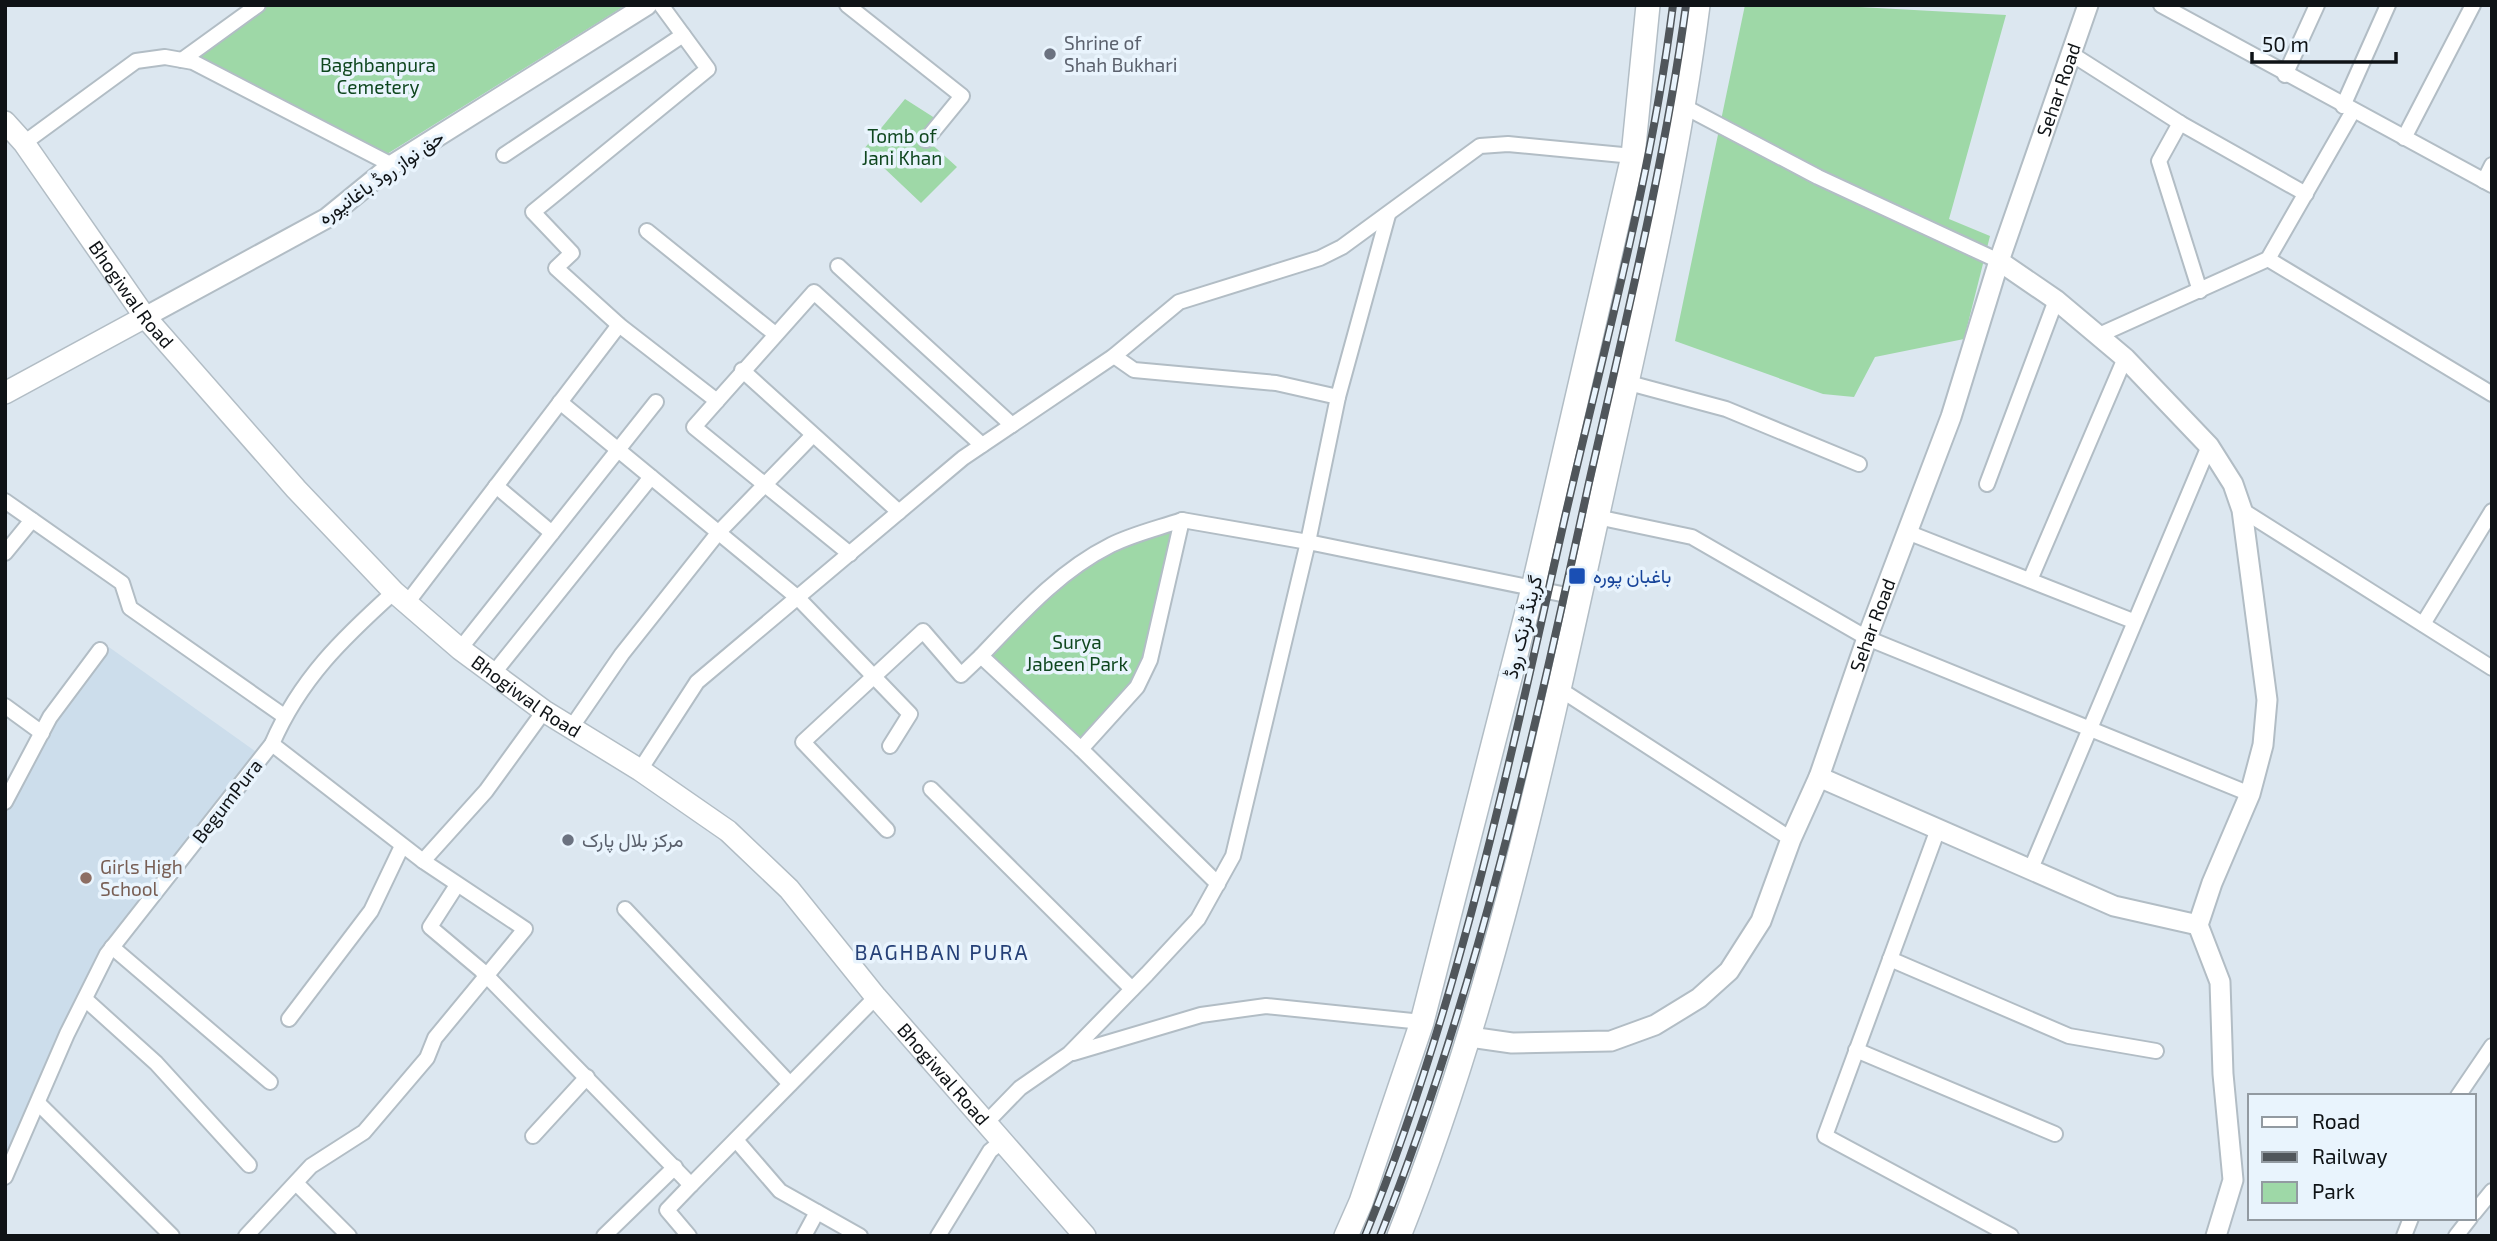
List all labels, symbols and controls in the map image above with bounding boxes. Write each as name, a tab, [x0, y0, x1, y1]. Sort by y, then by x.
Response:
scale bar	[2252, 21, 2396, 65]
place label: Shrine of Shah Bukhari	[1064, 31, 1178, 76]
text: 50 m	[2262, 31, 2309, 56]
street label: Sehar Road	[2031, 40, 2085, 139]
marker: Shrine of Shah Bukhari	[1042, 46, 1058, 62]
park label: Baghbanpura Cemetery	[320, 53, 436, 98]
park label: Tomb of Jani Khan	[862, 124, 942, 169]
street label: حق نواز روڈ باغانپورہ	[313, 125, 450, 231]
street label: Bhogiwal Road	[84, 236, 179, 353]
place label: باغبان پورہ	[1593, 564, 1671, 590]
marker: باغبان پورہ	[1567, 566, 1587, 586]
street label: گرینڈ ٹرنک روڈ	[1499, 573, 1547, 681]
street label: Sehar Road	[1844, 575, 1900, 675]
park label: Surya Jabeen Park	[1026, 630, 1128, 675]
street label: Bhogiwal Road	[467, 650, 585, 742]
street label: BegumPura	[187, 754, 266, 847]
place label: مرکز بلال پارک	[582, 828, 683, 854]
marker: مرکز بلال پارک	[560, 832, 576, 848]
place label: Girls High School	[100, 855, 183, 900]
marker: Girls High School	[78, 870, 94, 886]
district label: BAGHBAN PURA	[854, 939, 1030, 964]
street label: Bhogiwal Road	[893, 1018, 995, 1130]
legend	[2248, 1094, 2476, 1220]
text: Road	[2312, 1108, 2360, 1133]
text: Railway	[2312, 1143, 2388, 1168]
text: Park	[2312, 1178, 2355, 1203]

